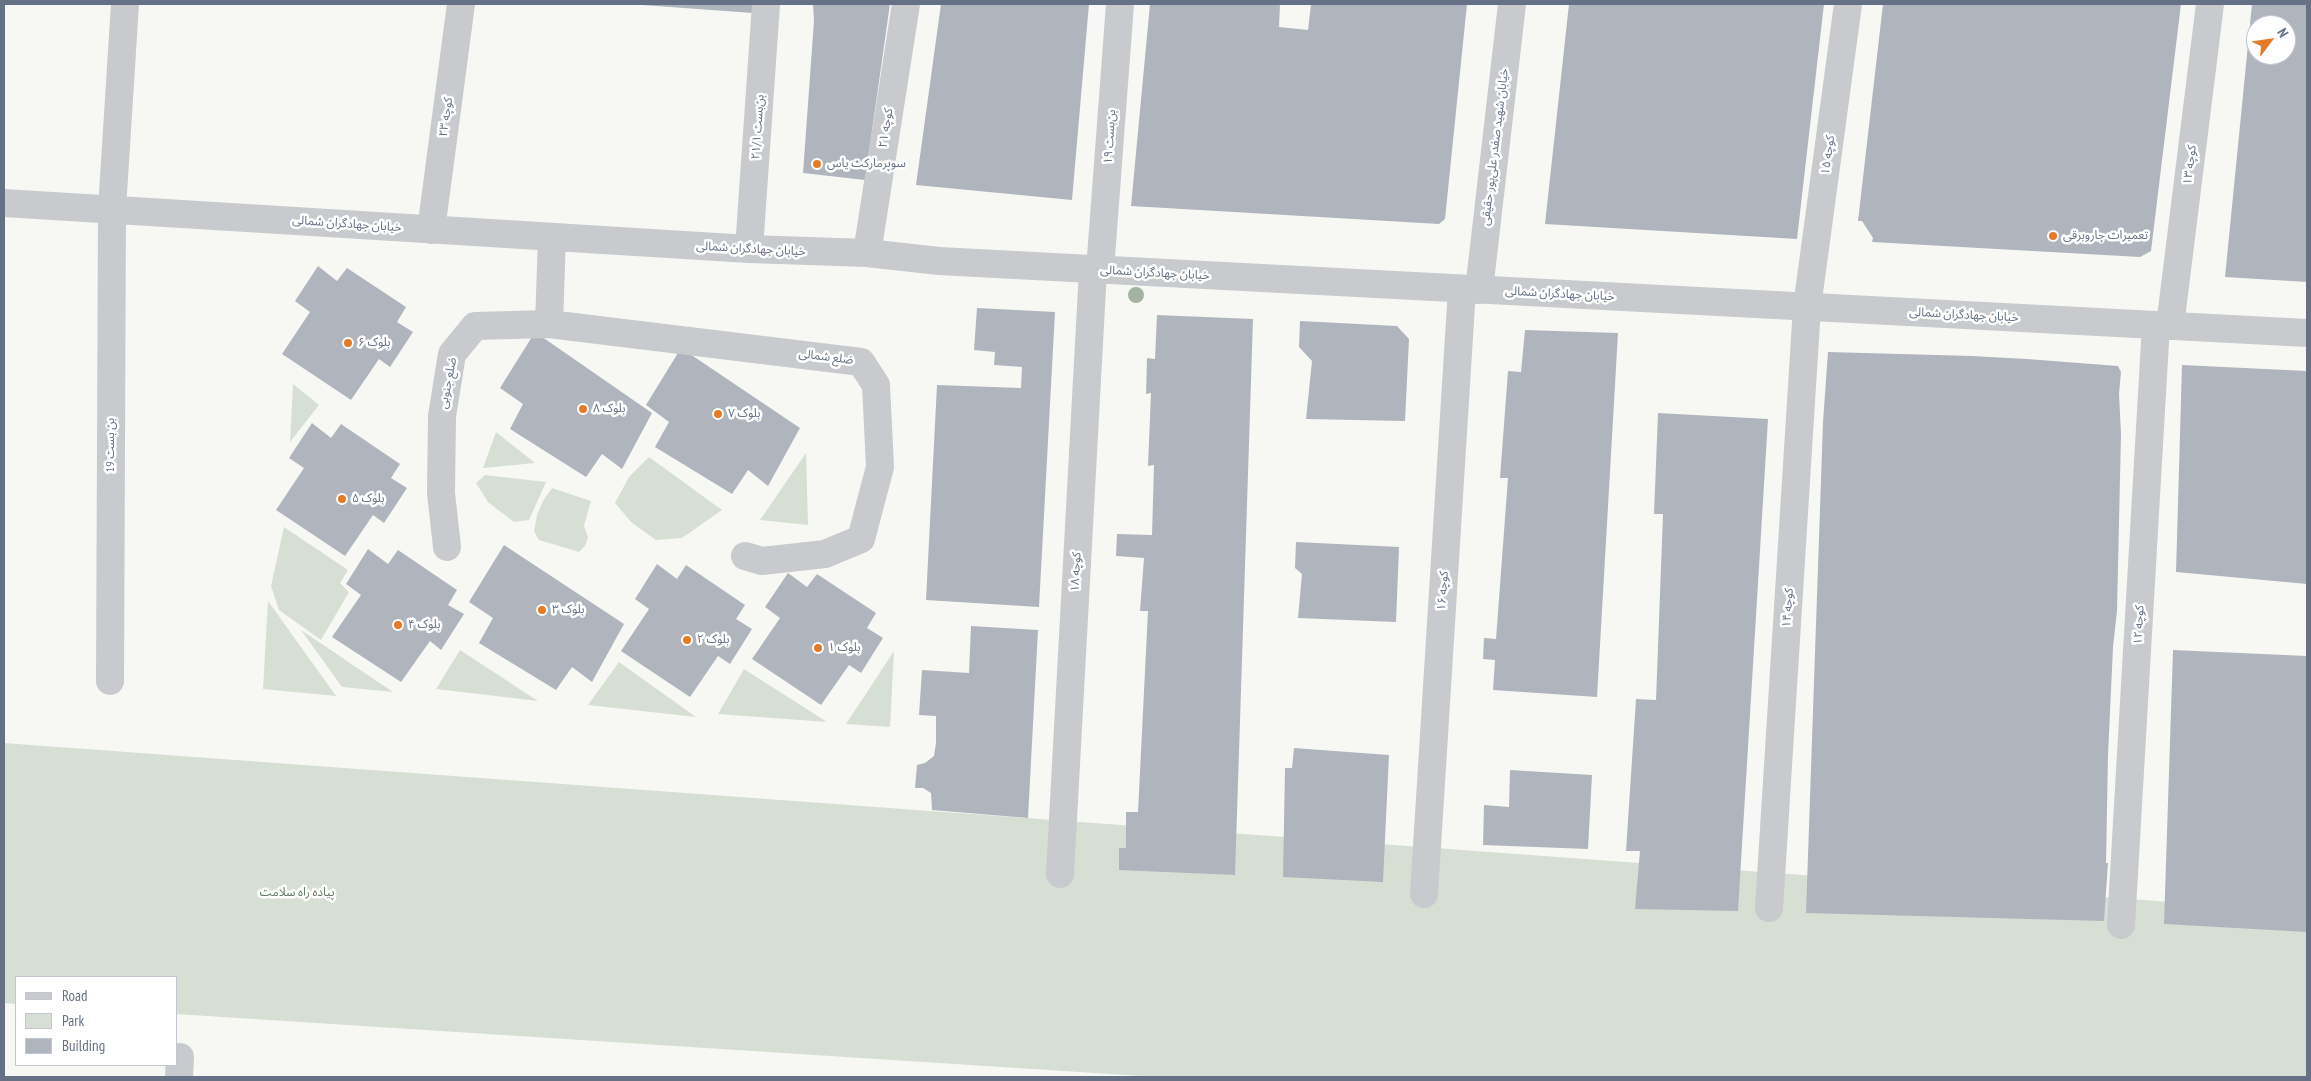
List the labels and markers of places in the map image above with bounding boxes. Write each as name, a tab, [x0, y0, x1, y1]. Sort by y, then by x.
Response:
place label: سوپرمارکت یاس	[827, 157, 906, 171]
marker: سوپرمارکت یاس	[811, 158, 823, 170]
place label: تعمیرات جاروبرقی	[2063, 229, 2148, 243]
marker: تعمیرات جاروبرقی	[2047, 230, 2059, 242]
place label: بلوک ۶	[358, 336, 390, 350]
marker: بلوک ۶	[342, 337, 354, 349]
place label: بلوک ۸	[593, 402, 625, 416]
marker: بلوک ۸	[577, 403, 589, 415]
place label: بلوک ۷	[728, 407, 760, 421]
marker: بلوک ۷	[712, 408, 724, 420]
place label: بلوک ۵	[352, 492, 384, 506]
marker: بلوک ۵	[336, 493, 348, 505]
place label: بلوک ۳	[552, 603, 584, 617]
marker: بلوک ۳	[536, 604, 548, 616]
place label: بلوک ۴	[408, 618, 440, 632]
marker: بلوک ۴	[392, 619, 404, 631]
place label: بلوک ۲	[697, 633, 729, 647]
marker: بلوک ۲	[681, 634, 693, 646]
place label: بلوک ۱	[828, 641, 860, 655]
marker: بلوک ۱	[812, 642, 824, 654]

